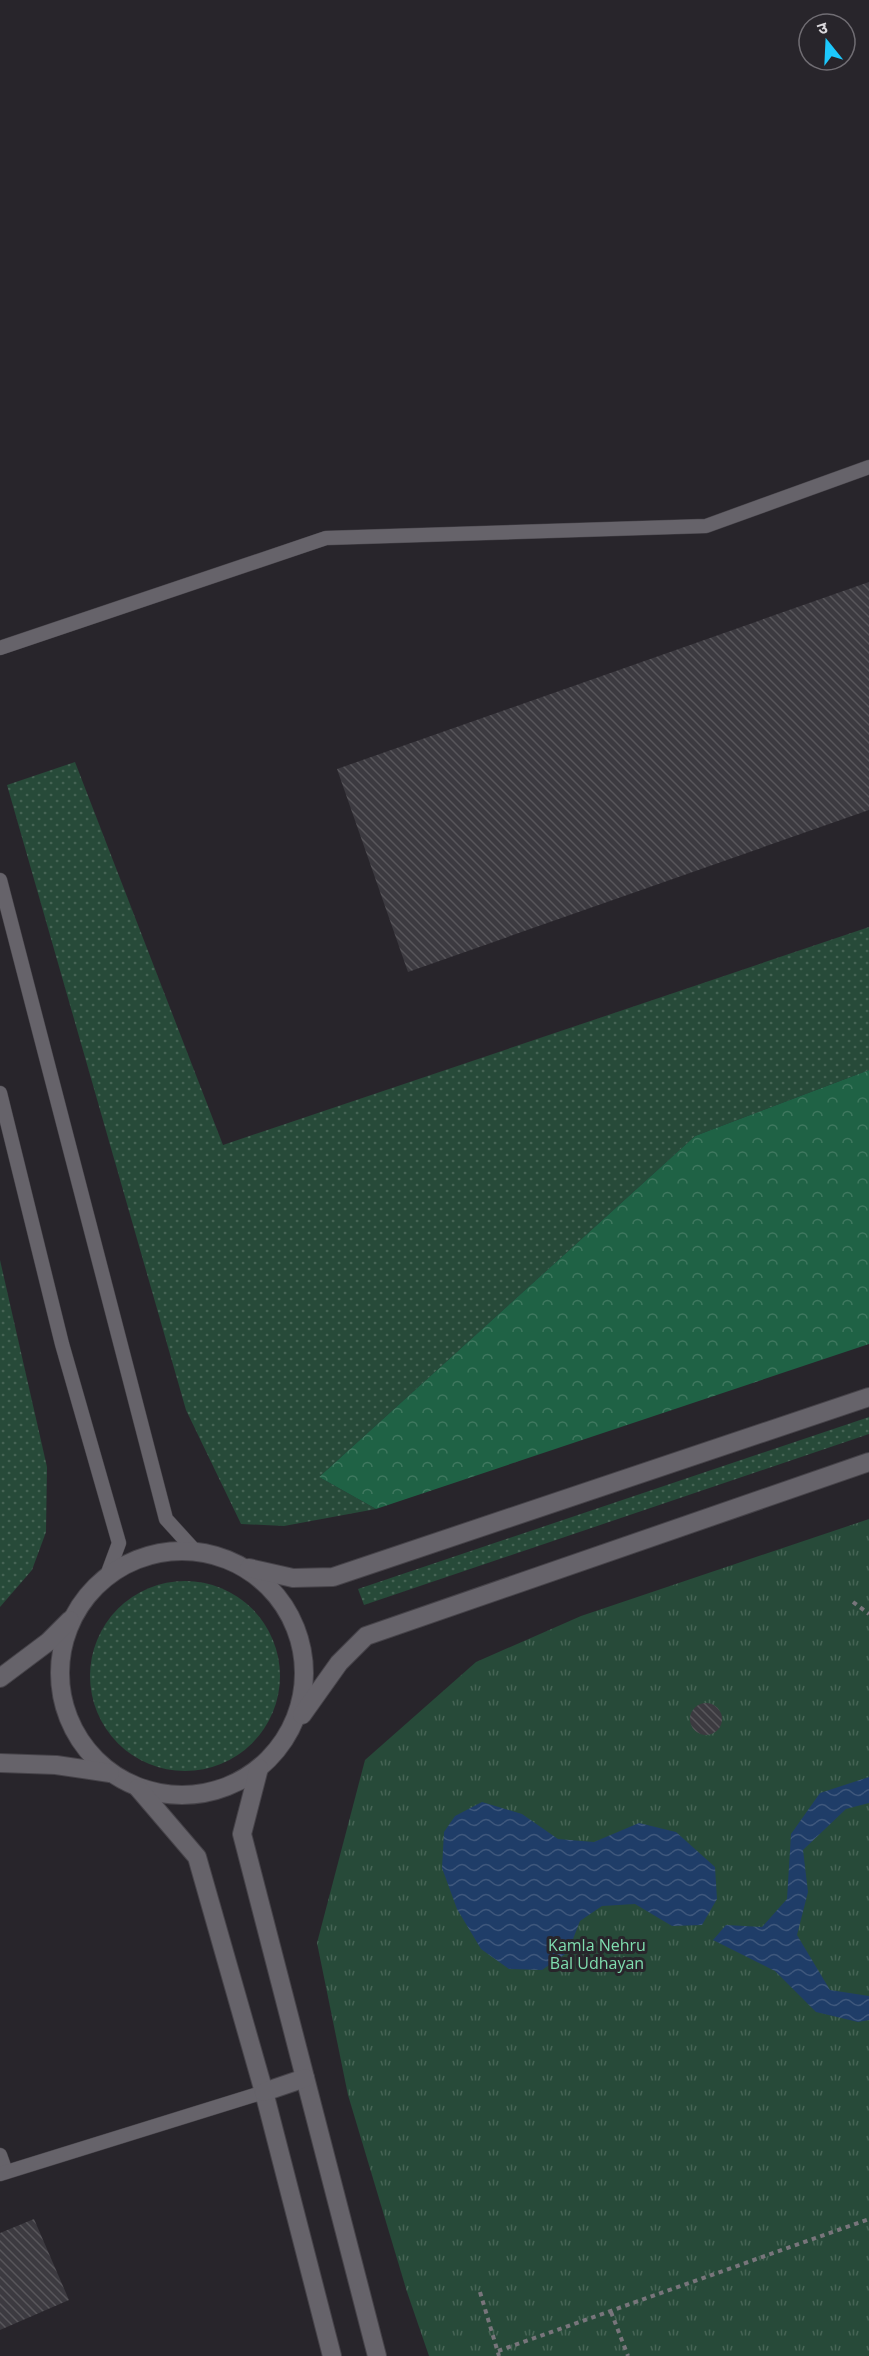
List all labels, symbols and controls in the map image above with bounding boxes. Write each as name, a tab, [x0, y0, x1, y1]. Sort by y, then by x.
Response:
north arrow	[797, 12, 857, 72]
text: उ	[815, 16, 831, 40]
park label: Kamla Nehru Bal Udhayan	[548, 1934, 646, 1974]

